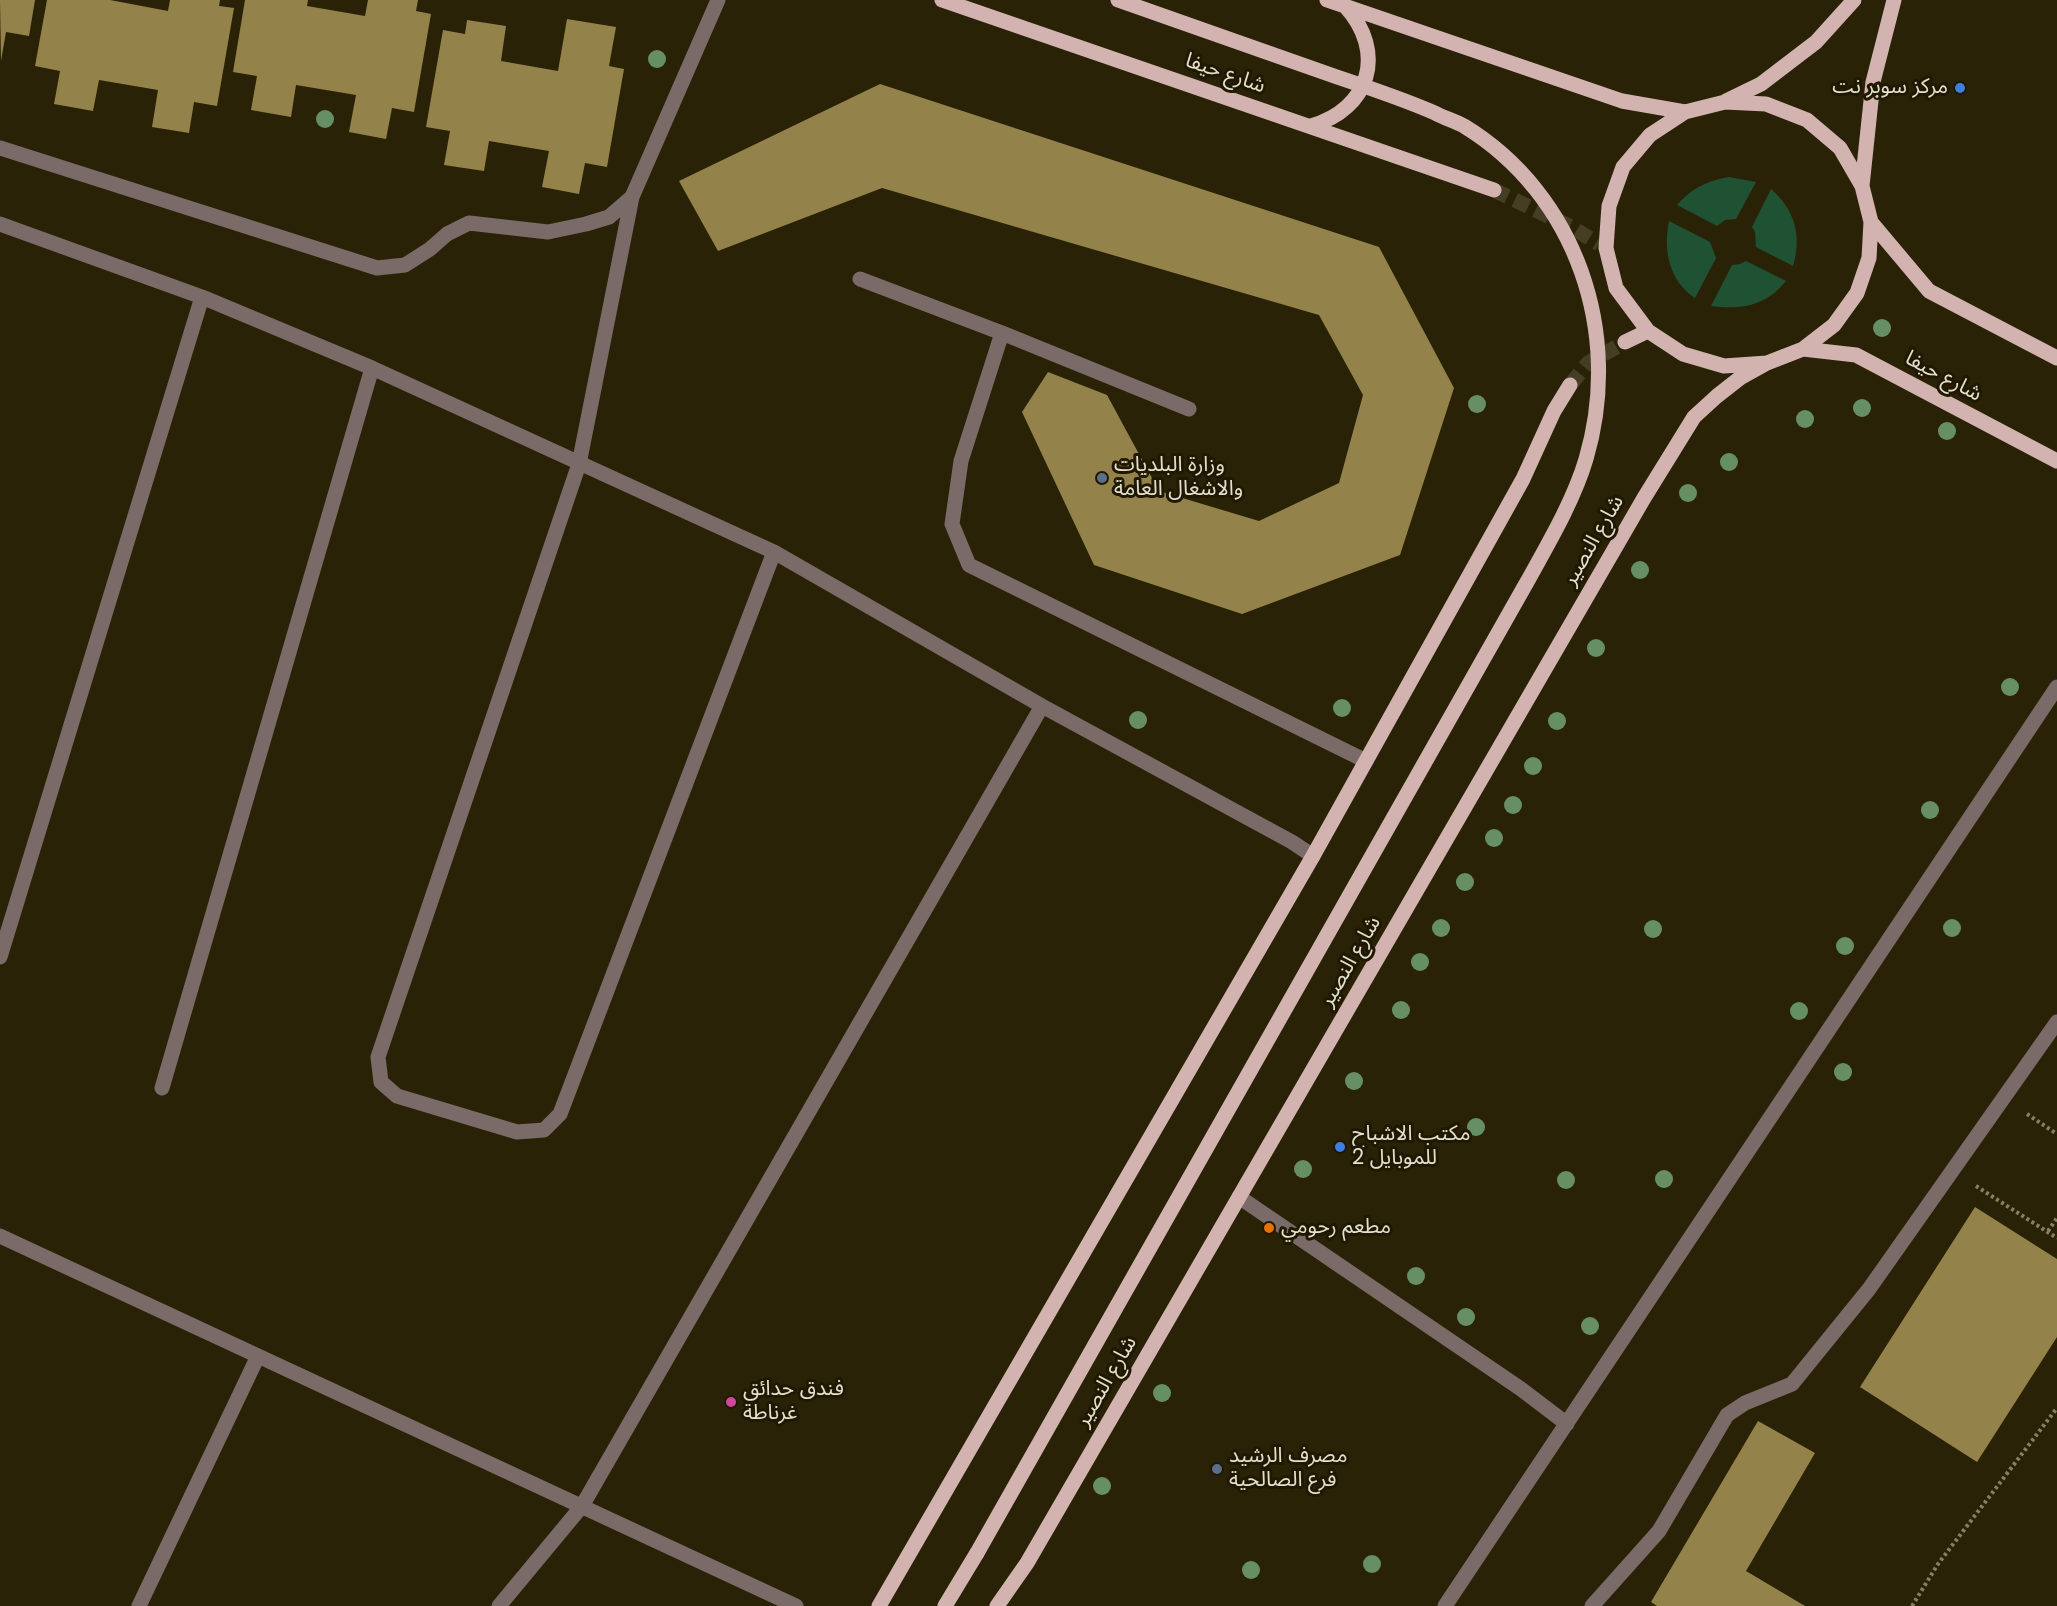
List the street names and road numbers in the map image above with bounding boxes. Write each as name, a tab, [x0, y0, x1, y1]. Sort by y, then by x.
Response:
street label: شارع حيفا	[1182, 49, 1268, 99]
street label: شارع حيفا	[1900, 346, 1986, 408]
street label: شارع النصیر	[1558, 491, 1630, 591]
street label: شارع النصیر	[1315, 912, 1387, 1012]
street label: شارع النصیر	[1071, 1332, 1143, 1432]

